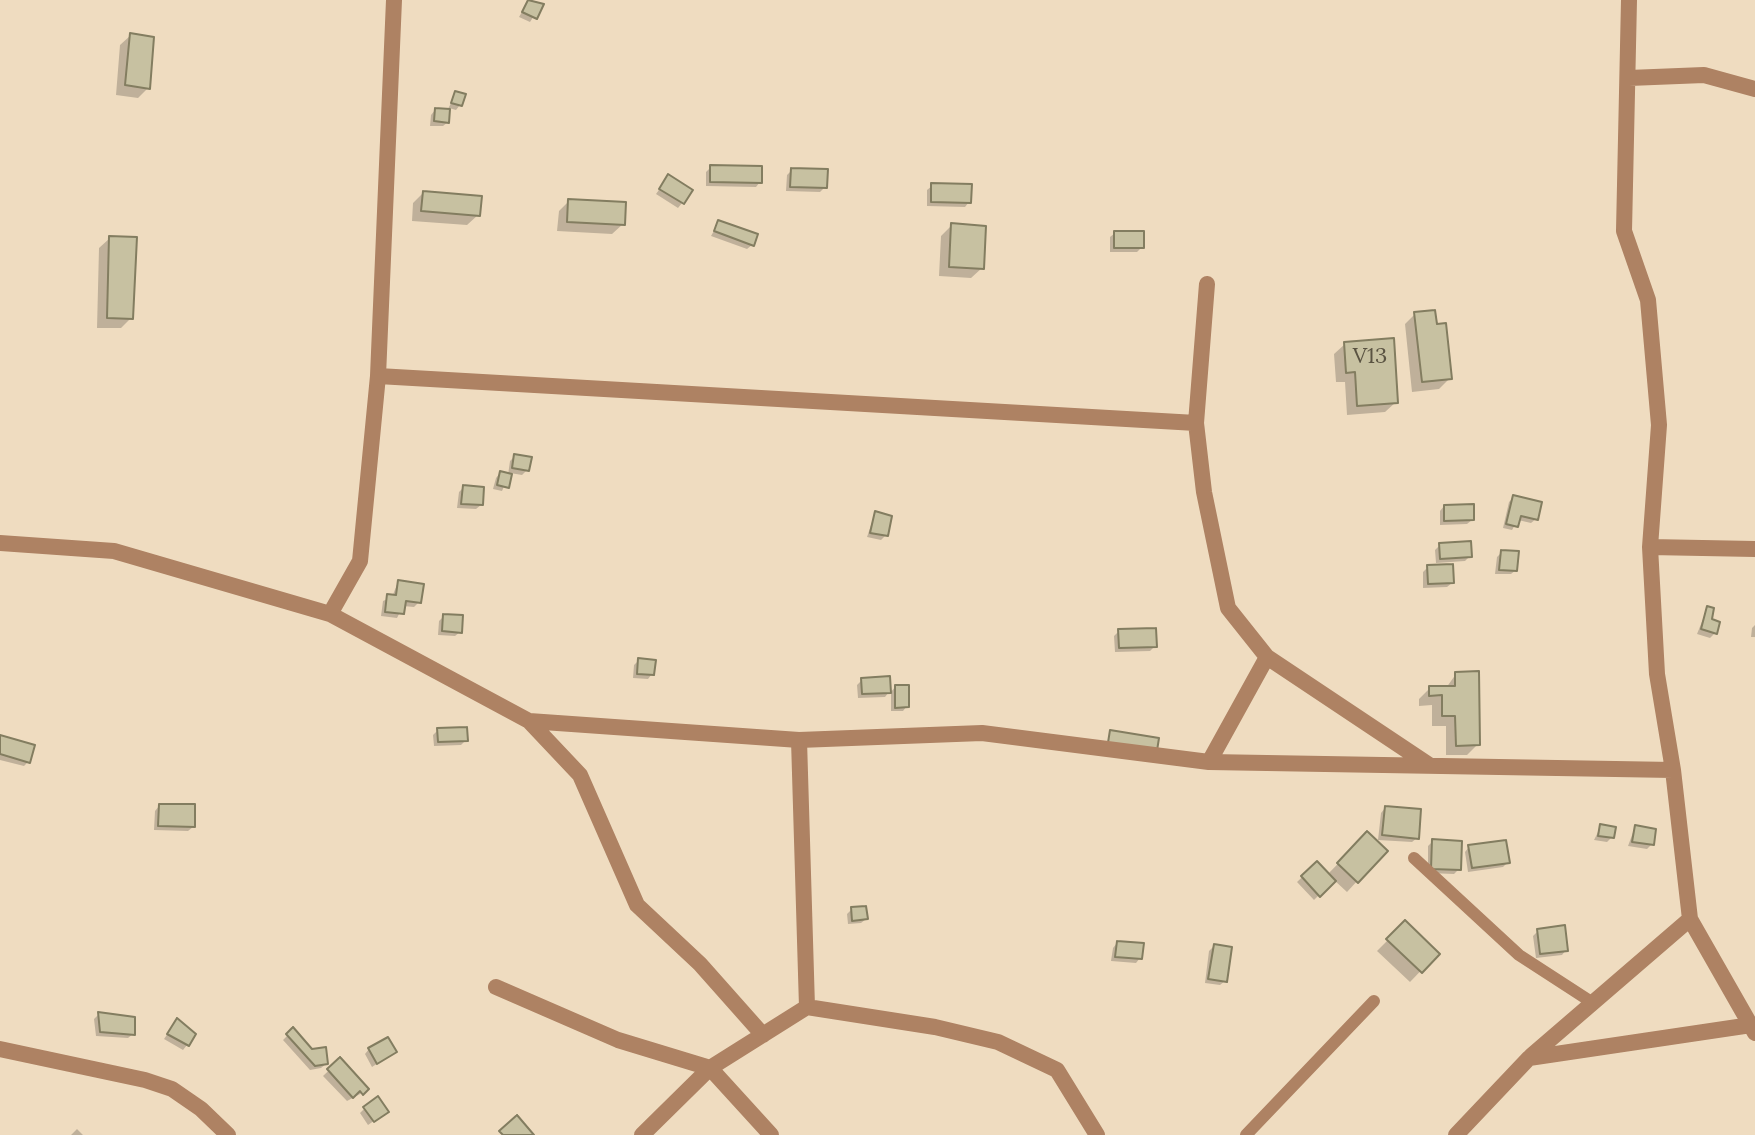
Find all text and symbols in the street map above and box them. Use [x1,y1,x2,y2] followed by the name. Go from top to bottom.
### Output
[1353,344,1387,370] house number: V13

